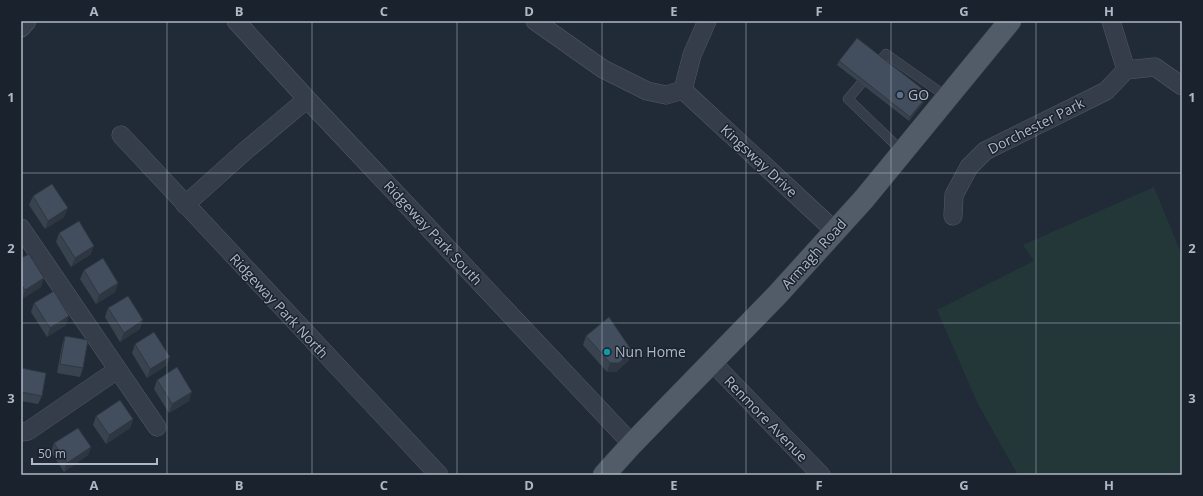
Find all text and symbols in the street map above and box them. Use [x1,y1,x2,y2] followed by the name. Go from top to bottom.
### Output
[90,2,99,20] text: A
[235,2,244,20] text: B
[380,2,388,20] text: C
[524,2,534,20] text: D
[670,2,678,20] text: E
[815,2,823,20] text: F
[959,2,969,20] text: G
[1104,2,1114,20] text: H
[908,85,929,104] place label: GO
[7,88,15,106] text: 1
[1188,88,1196,106] text: 1
[895,90,905,100] marker: GO
[984,93,1088,158] street label: Dorchester Park
[717,120,802,201] street label: Kingsway Drive
[380,176,487,289] street label: Ridgeway Park South
[777,214,850,293] street label: Armagh Road
[7,239,15,257] text: 2
[1188,239,1196,257] text: 2
[226,249,333,362] street label: Ridgeway Park North
[615,342,686,361] place label: Nun Home
[602,347,612,357] marker: Nun Home
[720,372,812,466] street label: Renmore Avenue
[7,389,15,407] text: 3
[1188,389,1196,407] text: 3
[32,440,157,466] scale bar
[38,445,66,462] text: 50 m
[90,476,99,494] text: A
[235,476,244,494] text: B
[380,476,388,494] text: C
[524,476,534,494] text: D
[670,476,678,494] text: E
[815,476,823,494] text: F
[959,476,969,494] text: G
[1104,476,1114,494] text: H

